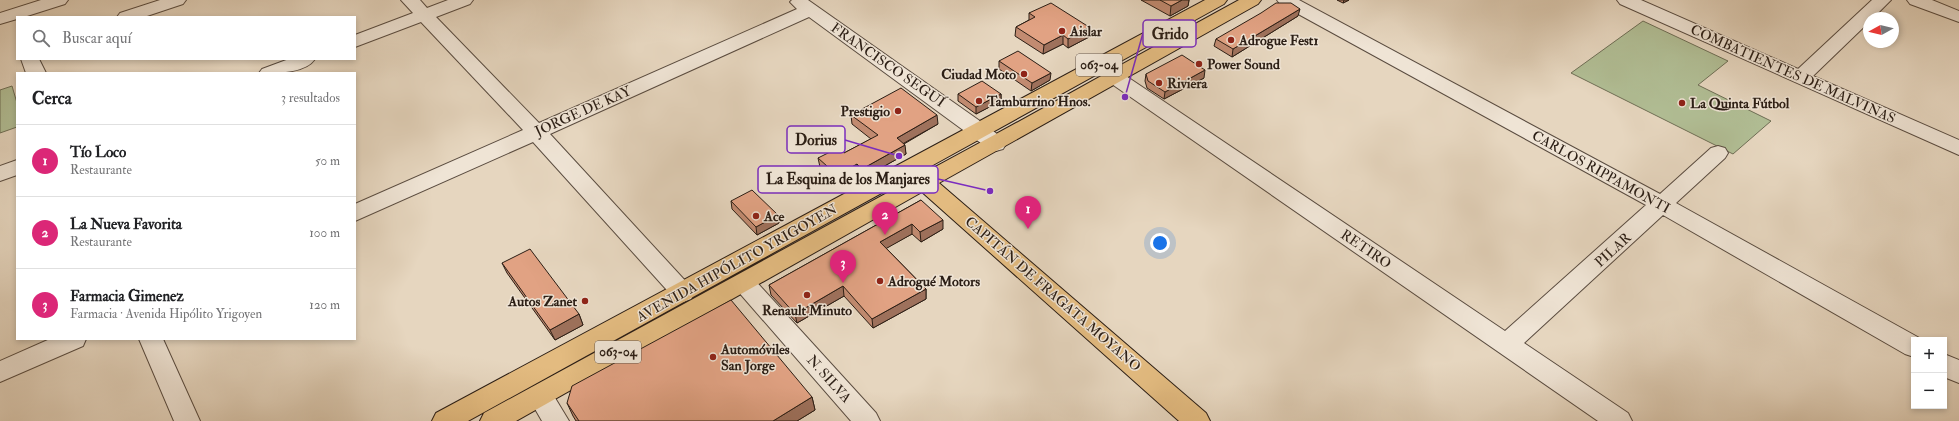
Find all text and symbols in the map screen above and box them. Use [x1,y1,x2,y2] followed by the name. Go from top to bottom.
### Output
[1863,12,1899,48] north arrow
[16,16,356,60] search box
[828,19,949,112] street label: FRANCISCO SEGUÍ
[1143,20,1196,47] callout: Grido
[1688,21,1898,127] street label: COMBATIENTES DE MALVINAS
[1069,23,1103,40] place label: Aislar
[1152,25,1189,44] text: Grido
[1057,26,1067,36] marker: Aislar
[30,27,52,49] icon: search
[62,29,131,48] text: Buscar aquí
[1238,32,1318,50] place label: Adrogue Fest1
[1226,35,1236,45] marker: Adrogue Fest1
[1076,54,1122,76] road number: 063-04
[1207,56,1280,73] place label: Power Sound
[1194,59,1204,69] marker: Power Sound
[941,66,1016,83] place label: Ciudad Moto
[1019,69,1029,79] marker: Ciudad Moto
[1167,75,1208,92] place label: Riviera
[1154,78,1164,88] marker: Riviera
[531,82,634,140] street label: JORGE DE KAY
[32,88,72,109] text: Cerca
[281,90,340,106] text: 3 resultados
[986,93,1091,110] place label: Tamburrino Hnos.
[1690,95,1790,112] place label: La Quinta Fútbol
[974,96,984,106] marker: Tamburrino Hnos.
[1677,98,1687,108] marker: La Quinta Fútbol
[841,103,890,121] place label: Prestigio
[893,106,903,116] marker: Prestigio
[787,126,845,153] callout: Dorius
[1529,127,1673,217] street label: CARLOS RIPPAMONTI
[795,131,837,150] text: Dorius
[70,143,126,162] text: Tío Loco
[43,153,47,169] text: 1
[315,153,340,169] text: 50 m
[70,162,132,178] text: Restaurante
[758,166,938,193] callout: La Esquina de los Manjares
[766,170,930,190] text: La Esquina de los Manjares
[1015,196,1041,229] pin: 1
[633,200,841,326] street label: AVENIDA HIPÓLITO YRIGOYEN
[872,202,898,235] pin: 2
[763,208,785,225] place label: Ace
[751,211,761,221] marker: Ace
[962,213,1144,375] street label: CAPITÁN DE FRAGATA MOYANO
[70,215,182,234] text: La Nueva Favorita
[42,225,48,241] text: 2
[309,225,340,241] text: 100 m
[1337,226,1395,272] street label: RETIRO
[1591,229,1635,271] street label: PILAR
[1150,233,1170,253] your location
[70,234,132,250] text: Restaurante
[830,250,856,283] pin: 3
[887,273,980,291] place label: Adrogué Motors
[875,276,885,286] marker: Adrogué Motors
[70,287,184,306] text: Farmacia Gimenez
[802,290,812,300] marker: Renault Minuto
[507,293,577,310] place label: Autos Zanet
[580,296,590,306] marker: Autos Zanet
[43,297,48,313] text: 3
[309,297,340,313] text: 120 m
[762,302,852,319] place label: Renault Minuto
[70,306,262,322] text: Farmacia · Avenida Hipólito Yrigoyen
[1911,337,1947,409] map controls
[1911,337,1947,373] button: +
[595,341,641,363] road number: 063-04
[720,341,790,375] place label: Automóviles San Jorge
[708,352,718,362] marker: Automóviles San Jorge
[803,352,855,406] street label: N. SILVA
[1911,373,1947,409] button: −

